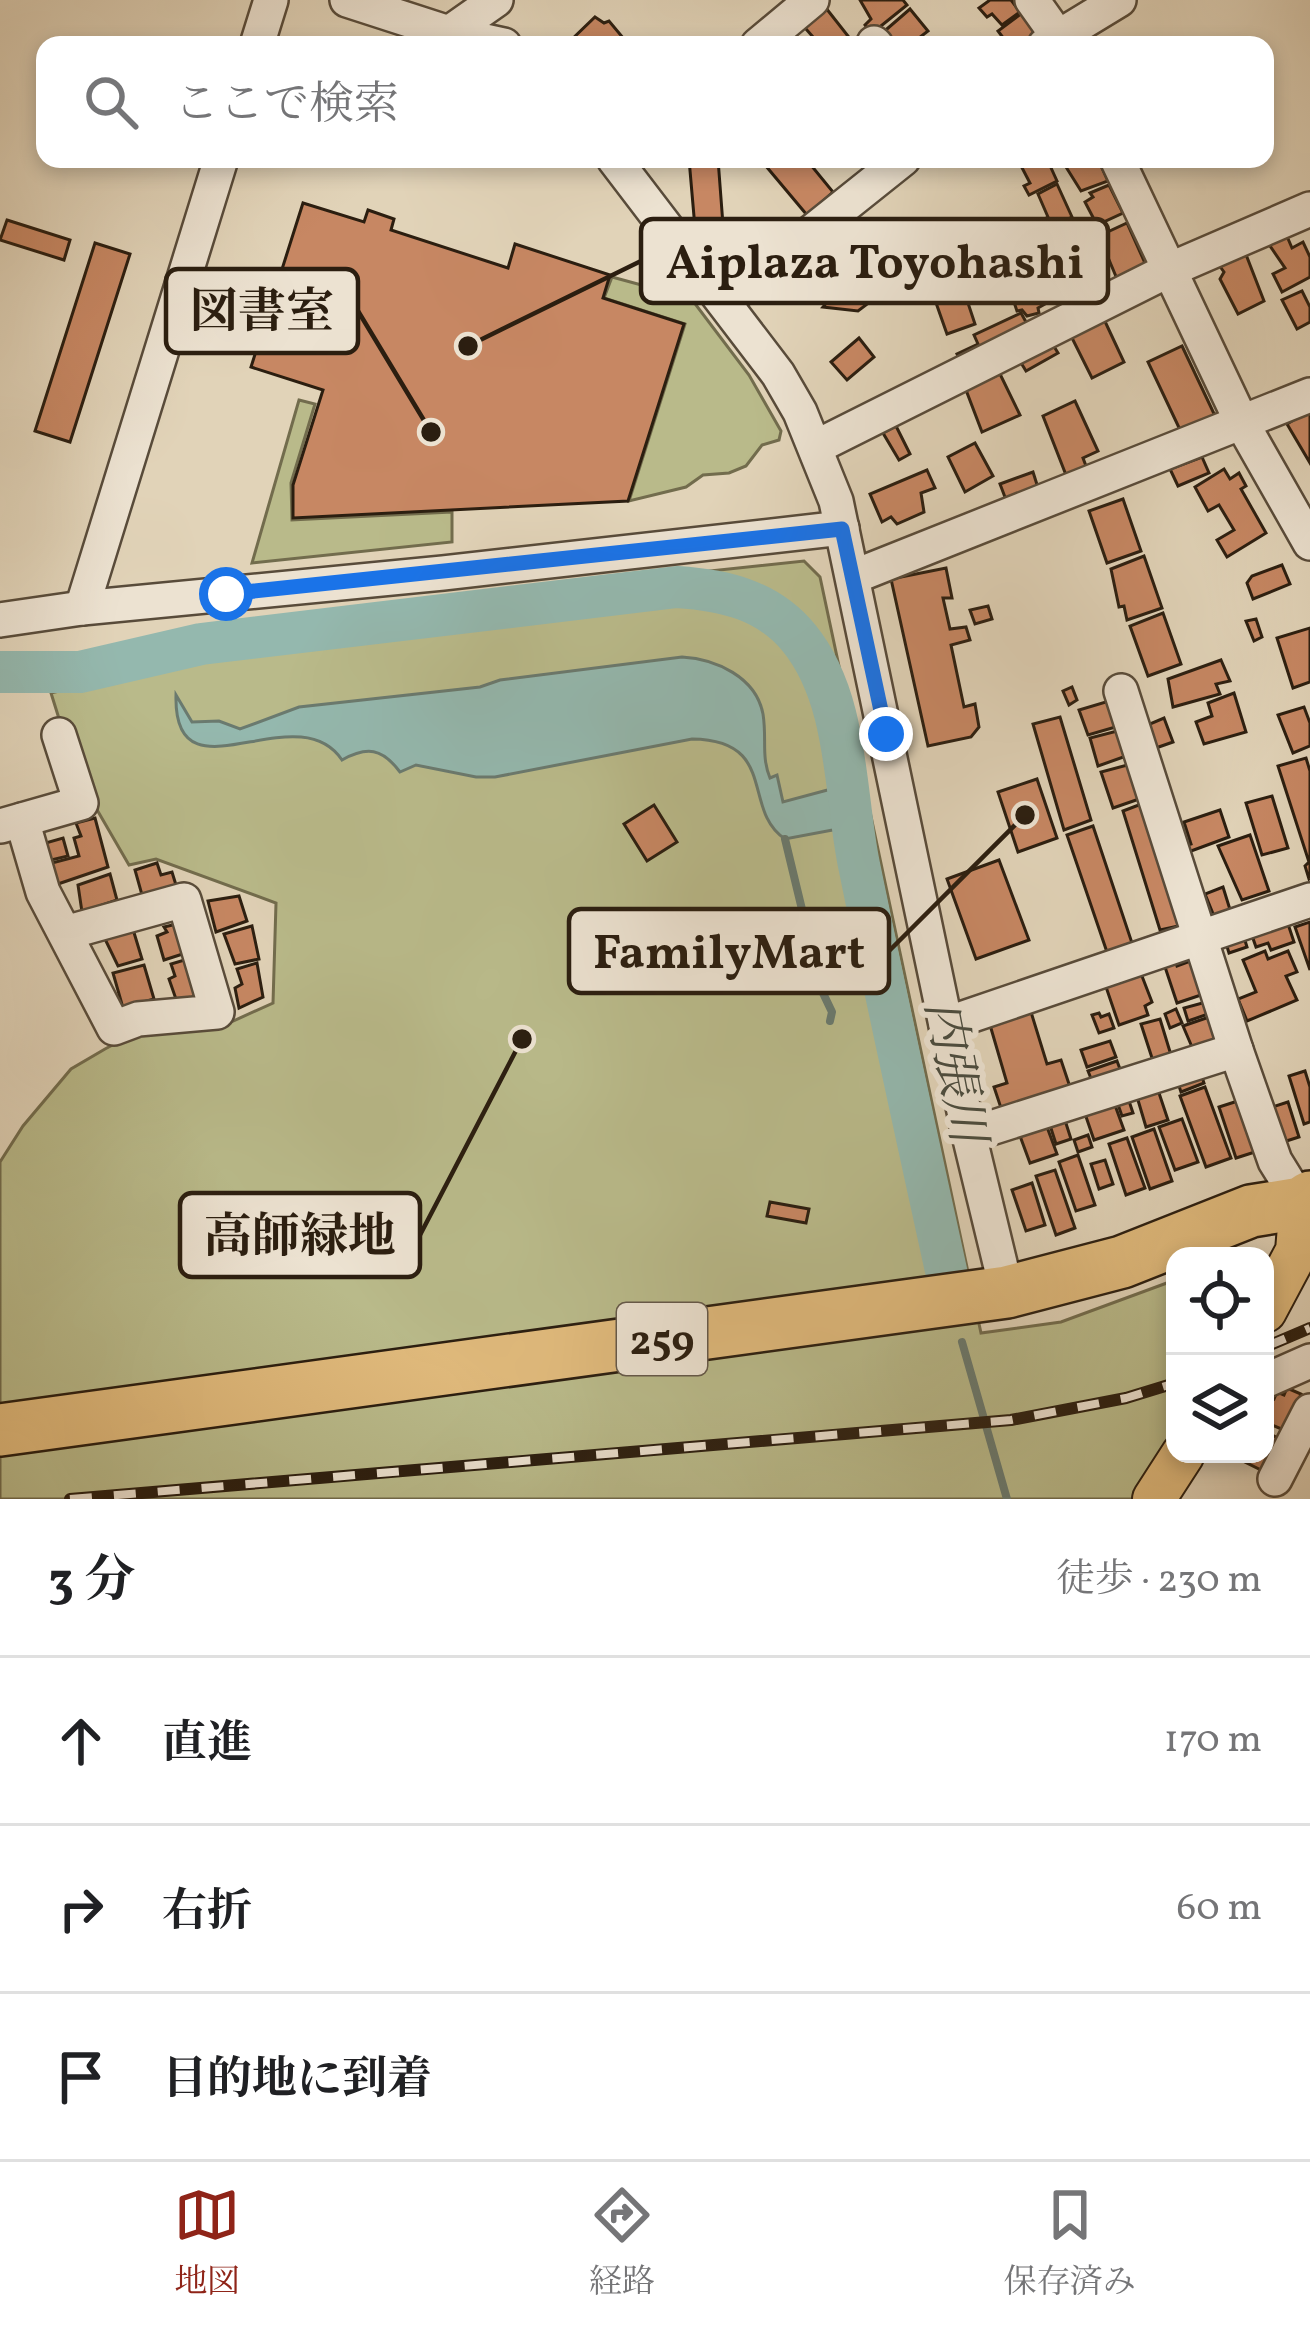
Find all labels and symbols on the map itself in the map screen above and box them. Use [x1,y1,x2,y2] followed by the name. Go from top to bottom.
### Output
[641,219,1108,303] callout: Aiplaza Toyohashi
[666,232,1084,299] text: Aiplaza Toyohashi
[166,269,358,353] callout: 図書室
[190,281,334,348] text: 図書室
[199,567,253,621] route start
[859,707,913,761] route end
[569,909,889,993] callout: FamilyMart
[593,922,865,989] text: FamilyMart
[906,995,1000,1154] water label: 内張川
[180,1193,420,1277] callout: 高師緑地
[204,1206,396,1273] text: 高師緑地
[617,1303,707,1375] road number: 259

